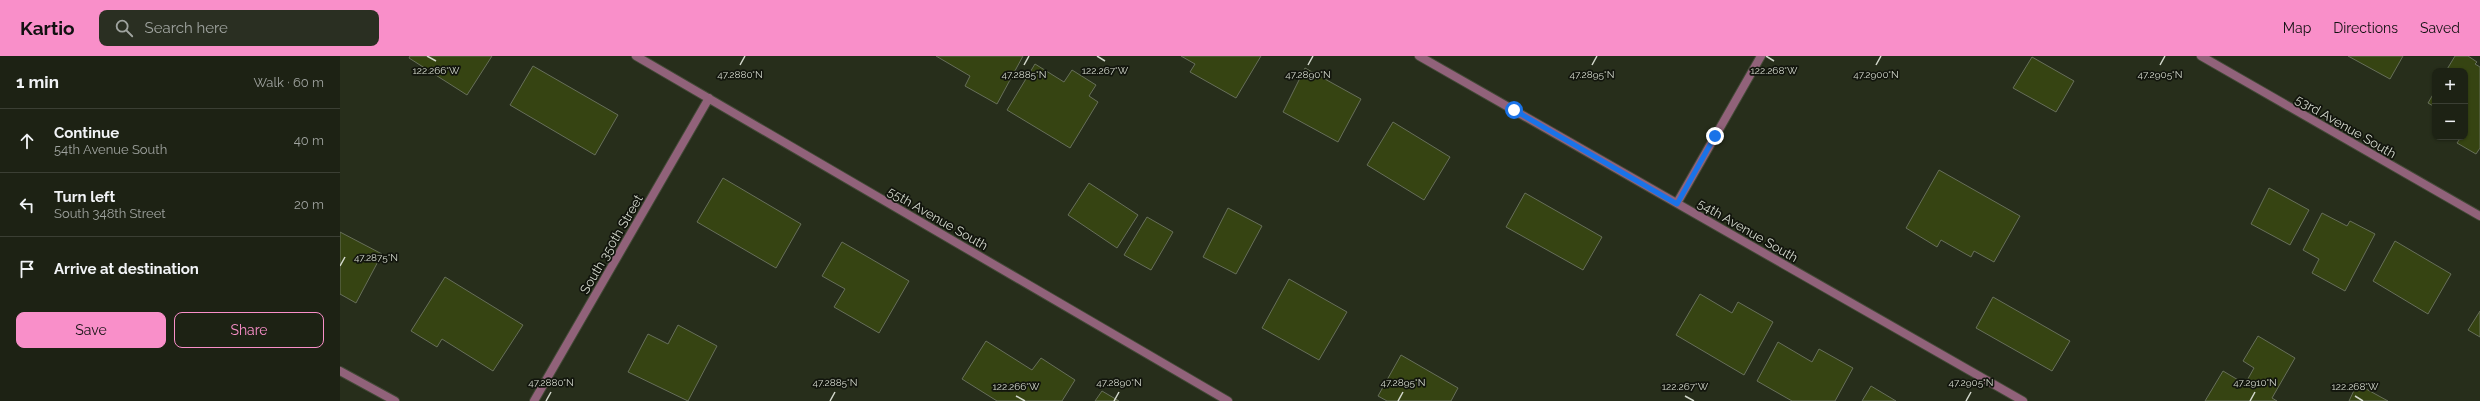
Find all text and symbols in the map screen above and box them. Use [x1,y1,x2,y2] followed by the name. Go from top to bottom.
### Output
[99,10,379,46] search box
[20,17,75,39] text: Kartio
[113,17,135,39] icon: search
[145,19,228,37] text: Search here
[2283,20,2311,36] text: Map
[2333,20,2398,36] text: Directions
[2420,20,2460,36] text: Saved
[413,65,460,76] text: 122.266°W
[1082,65,1129,76] text: 122.267°W
[1751,65,1798,76] text: 122.268°W
[2432,68,2468,140] map controls
[2432,68,2468,104] button: +
[717,69,763,80] text: 47.2880°N
[1002,69,1046,80] text: 47.2885°N
[1285,69,1331,80] text: 47.2890°N
[1570,69,1614,80] text: 47.2895°N
[1853,69,1899,80] text: 47.2900°N
[2137,69,2183,80] text: 47.2905°N
[16,72,59,92] text: 1 min
[253,75,324,90] text: Walk · 60 m
[2293,92,2399,161] street label: 53rd Avenue South
[1505,101,1523,119] route start
[2432,104,2468,140] button: −
[54,124,119,142] text: Continue
[1706,127,1724,145] route end
[16,130,38,152] icon: ahead
[294,133,324,148] text: 40 m
[54,142,167,157] text: 54th Avenue South
[885,184,991,253] street label: 55th Avenue South
[54,188,115,206] text: Turn left
[577,192,646,296] street label: South 350th Street
[16,194,38,216] icon: left
[1695,196,1801,265] street label: 54th Avenue South
[294,197,324,212] text: 20 m
[54,206,166,221] text: South 348th Street
[354,252,398,263] text: 47.2875°N
[16,258,38,280] icon: arrive
[54,260,199,278] text: Arrive at destination
[16,312,166,348] button: Save
[174,312,324,348] button: Share
[528,377,574,388] text: 47.2880°N
[813,377,857,388] text: 47.2885°N
[1096,377,1142,388] text: 47.2890°N
[1381,377,1425,388] text: 47.2895°N
[1948,377,1994,388] text: 47.2905°N
[2233,377,2277,388] text: 47.2910°N
[993,381,1040,392] text: 122.266°W
[1662,381,1709,392] text: 122.267°W
[2332,381,2379,392] text: 122.268°W

